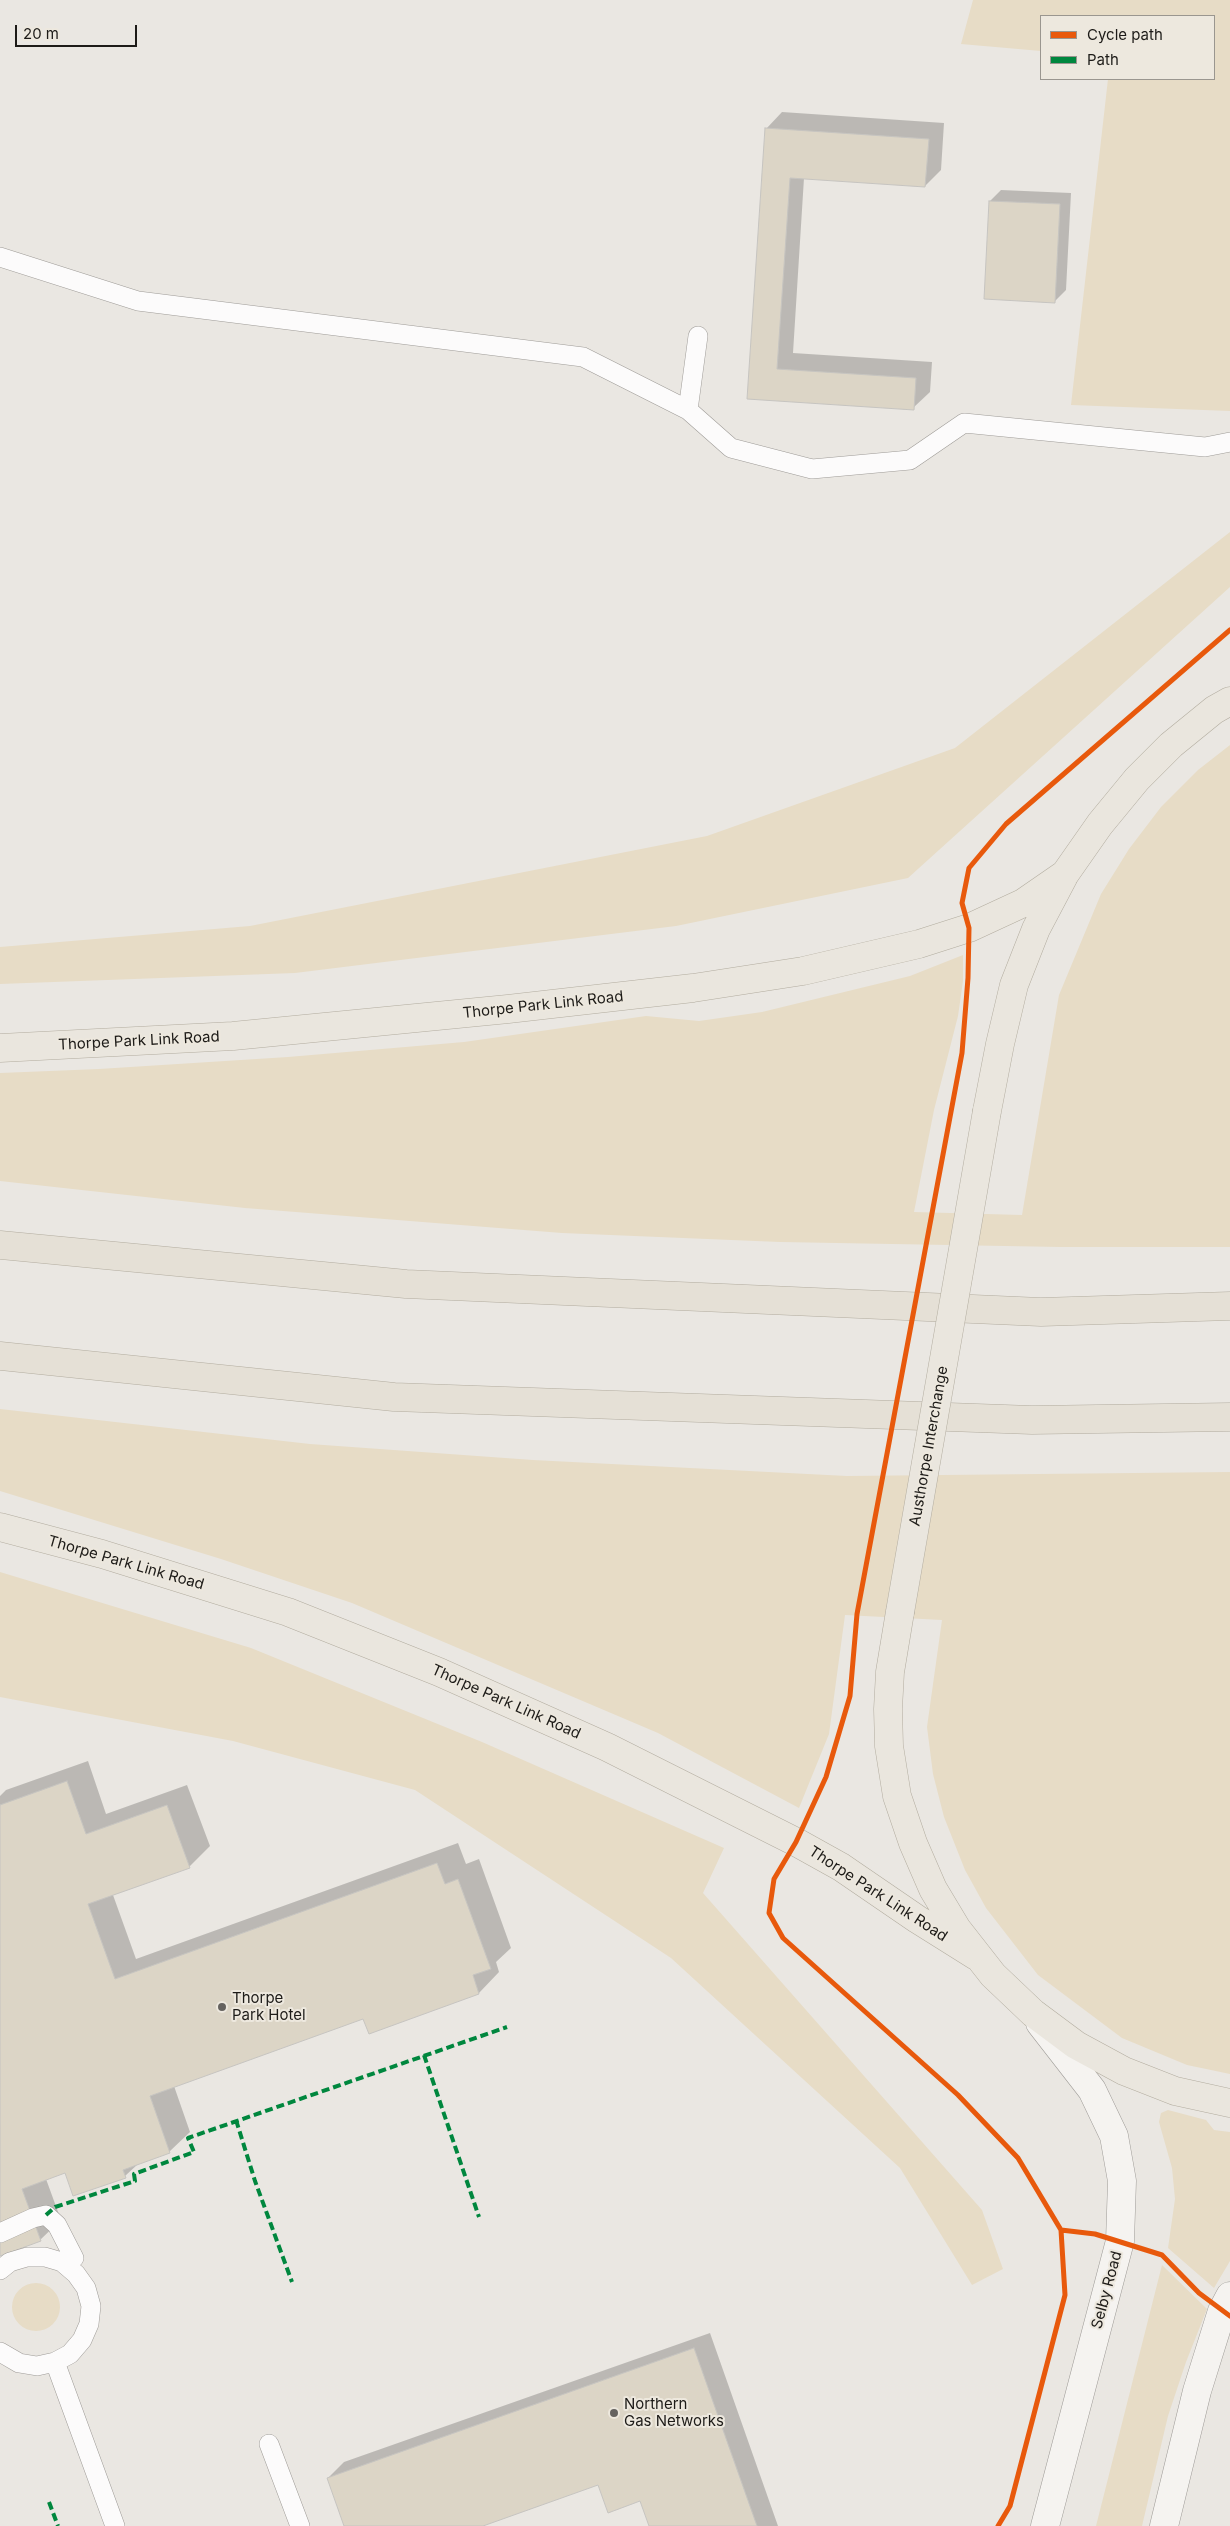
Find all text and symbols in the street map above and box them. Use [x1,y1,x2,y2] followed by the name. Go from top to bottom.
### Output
[18,15,140,47] scale bar
[1040,15,1215,80] legend
[23,24,59,43] text: 20 m
[1087,25,1163,44] text: Cycle path
[1087,50,1119,69] text: Path
[462,988,624,1022] street label: Thorpe Park Link Road
[58,1028,220,1054] street label: Thorpe Park Link Road
[906,1364,952,1528] street label: Austhorpe Interchange
[46,1532,206,1594] street label: Thorpe Park Link Road
[429,1661,583,1743] street label: Thorpe Park Link Road
[805,1842,951,1946] street label: Thorpe Park Link Road
[232,1989,306,2024] place label: Thorpe Park Hotel
[216,2001,228,2013] marker: Thorpe Park Hotel
[1088,2249,1126,2331] street label: Selby Road
[624,2395,724,2430] place label: Northern Gas Networks
[608,2407,620,2419] marker: Northern Gas Networks

